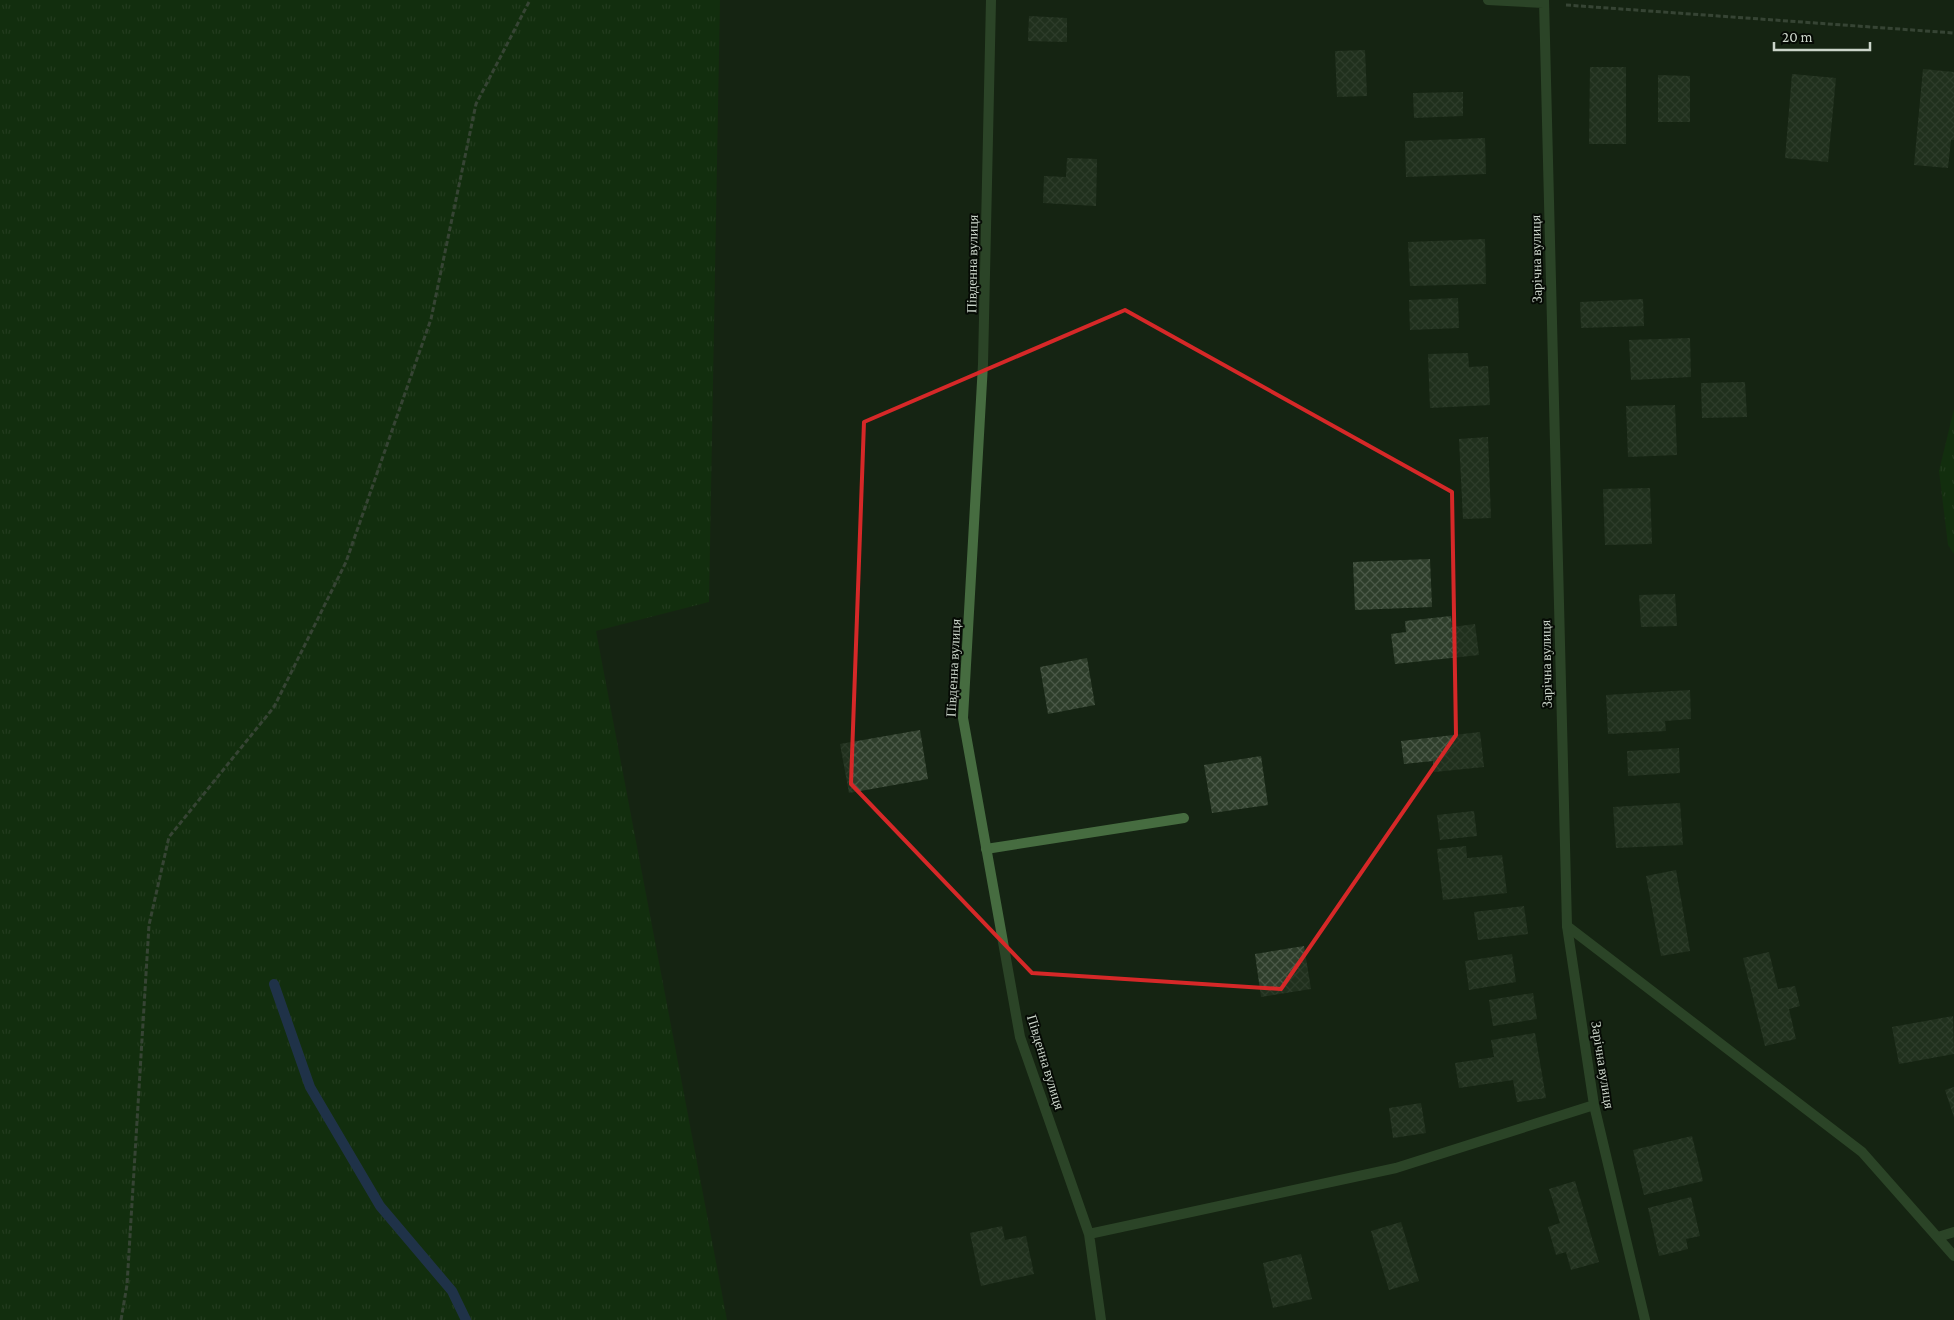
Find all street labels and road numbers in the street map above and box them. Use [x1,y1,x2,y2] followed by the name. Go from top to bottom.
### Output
[963,214,981,313] street label: Південна вулиця
[1527,214,1545,303] street label: Зарічна вулиця
[942,618,964,718] street label: Південна вулиця
[1537,619,1555,708] street label: Зарічна вулиця
[1024,1013,1068,1112] street label: Південна вулиця
[1588,1020,1618,1110] street label: Зарічна вулиця

